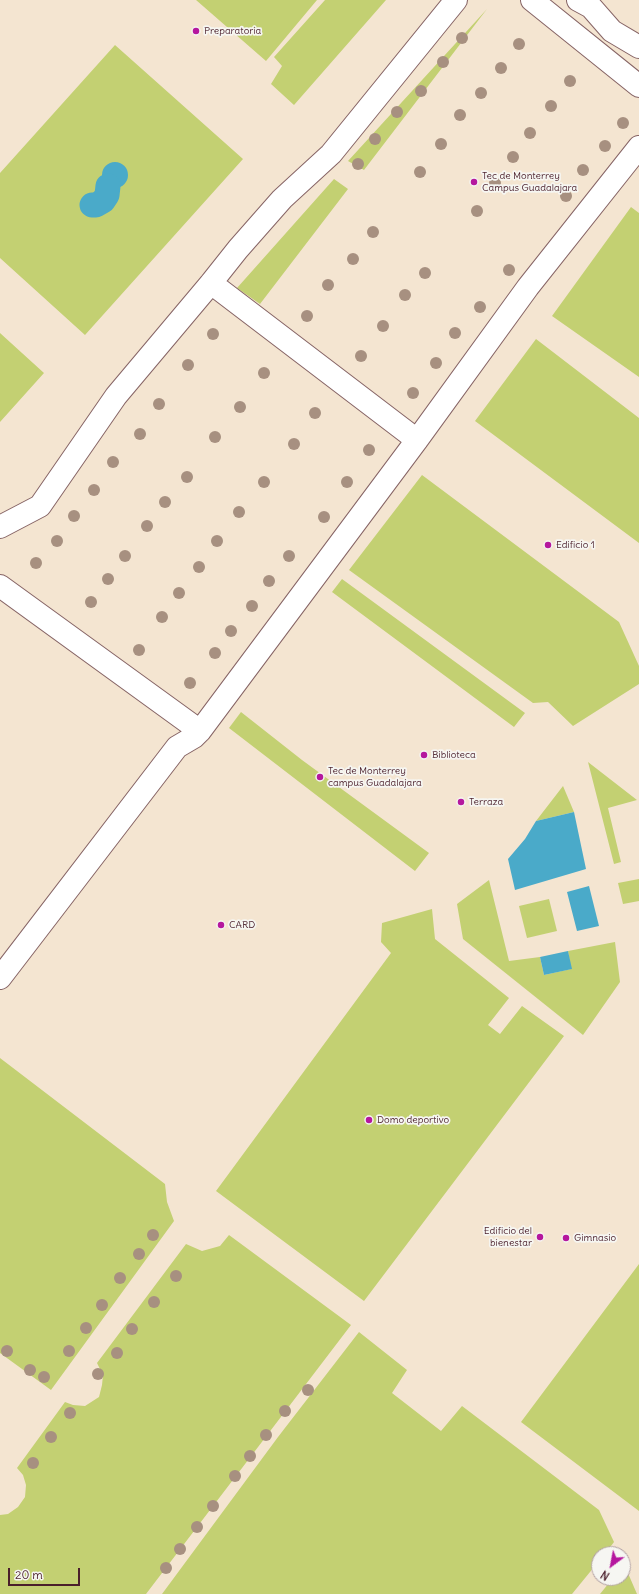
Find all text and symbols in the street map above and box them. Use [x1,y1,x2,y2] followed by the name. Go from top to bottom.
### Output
[204,25,261,37] place label: Preparatoria
[191,26,201,36] marker: Preparatoria
[482,170,577,194] place label: Tec de Monterrey Campus Guadalajara
[469,177,479,187] marker: Tec de Monterrey Campus Guadalajara
[556,539,595,551] place label: Edificio 1
[543,540,553,550] marker: Edificio 1
[432,749,476,761] place label: Biblioteca
[419,750,429,760] marker: Biblioteca
[328,765,422,788] place label: Tec de Monterrey campus Guadalajara
[315,772,325,782] marker: Tec de Monterrey campus Guadalajara
[469,796,503,808] place label: Terraza
[456,797,466,807] marker: Terraza
[229,919,255,931] place label: CARD
[216,920,226,930] marker: CARD
[377,1114,449,1126] place label: Domo deportivo
[364,1115,374,1125] marker: Domo deportivo
[484,1225,532,1248] place label: Edificio del bienestar
[535,1232,545,1242] marker: Edificio del bienestar
[574,1232,616,1244] place label: Gimnasio
[561,1233,571,1243] marker: Gimnasio
[591,1546,631,1586] north arrow
[10,1560,82,1586] scale bar
[15,1567,43,1582] text: 20 m
[598,1567,612,1583] text: N

